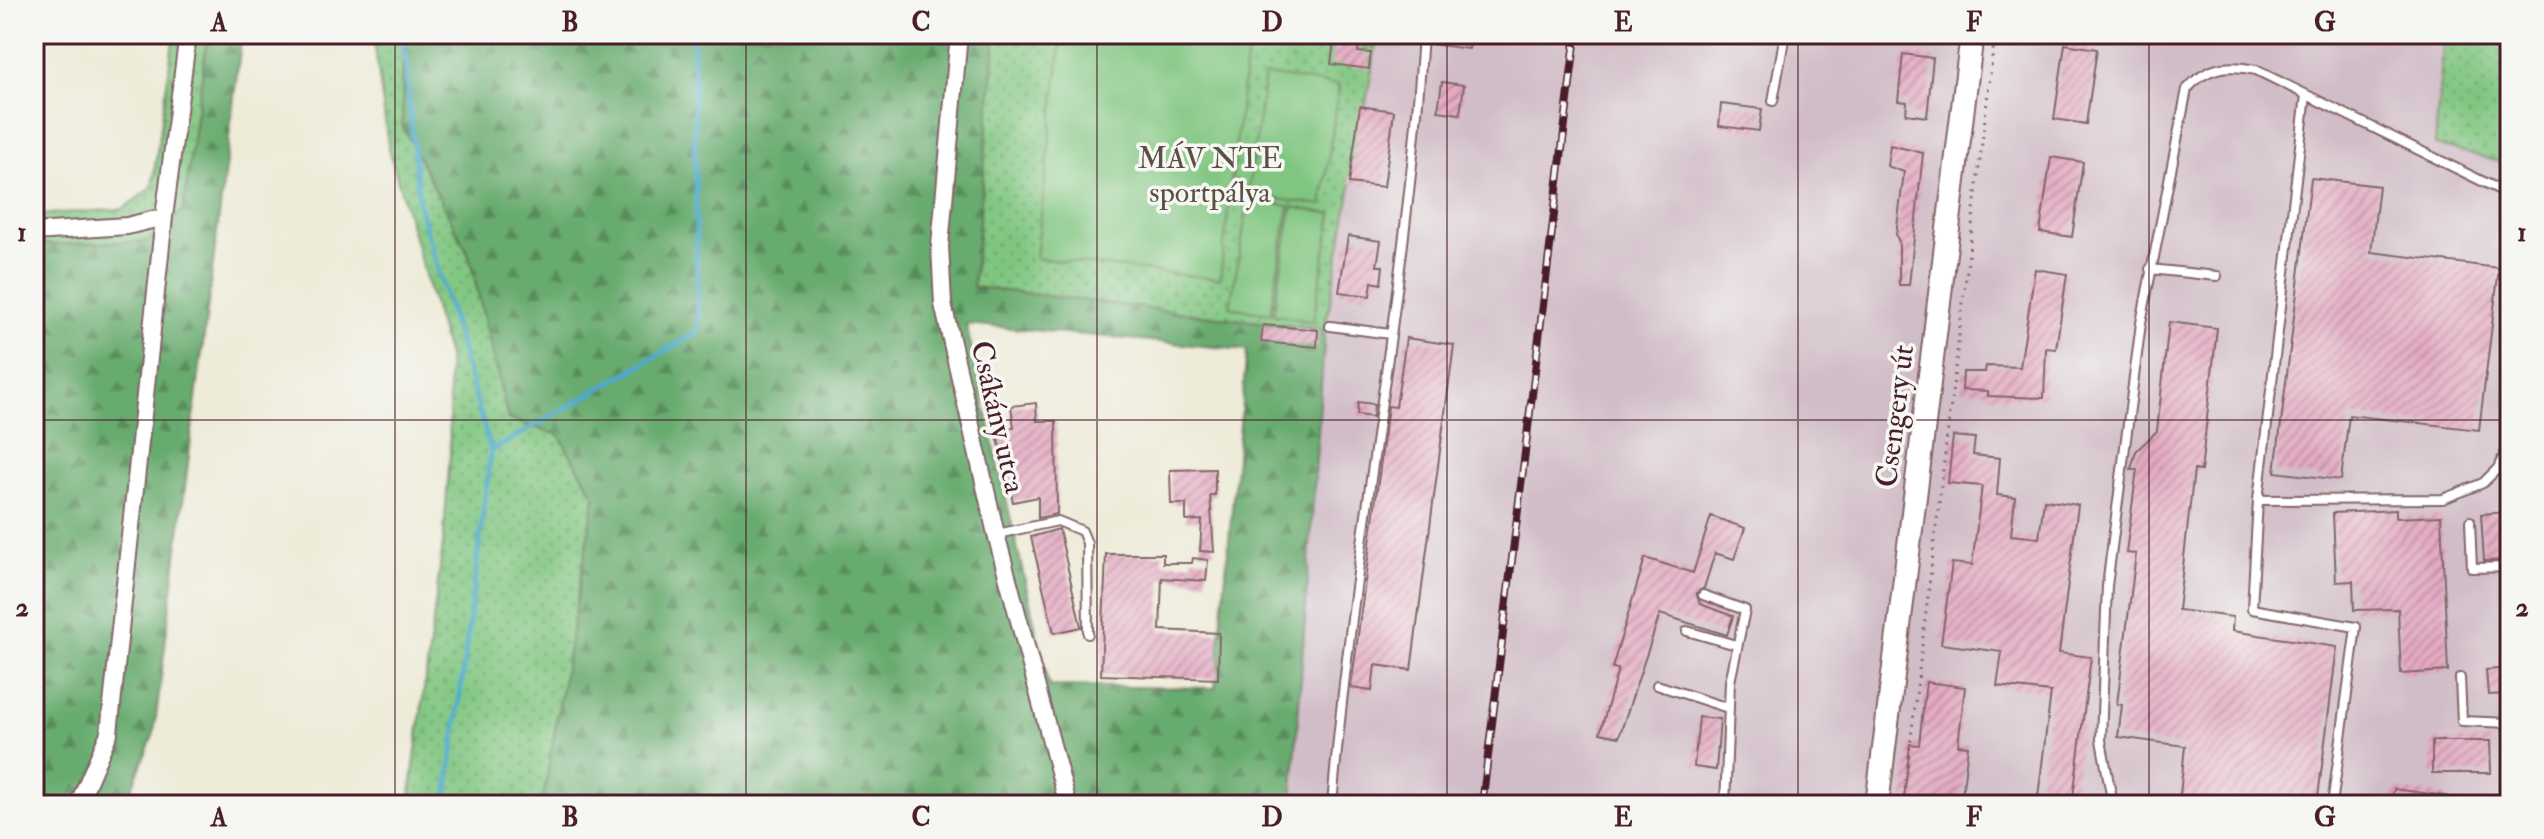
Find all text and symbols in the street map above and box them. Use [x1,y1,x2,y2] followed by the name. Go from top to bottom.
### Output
[210,7,228,39] text: A
[561,7,579,39] text: B
[911,7,931,39] text: C
[1261,7,1283,39] text: D
[1614,7,1633,39] text: E
[1966,7,1983,39] text: F
[2314,7,2336,39] text: G
[1138,140,1282,211] park label: MÁV NTE sportpálya
[17,217,27,249] text: 1
[2517,217,2527,249] text: 1
[963,337,1034,497] street label: Csákány utca
[1868,342,1922,489] street label: Csengery út
[15,592,29,624] text: 2
[2515,592,2529,624] text: 2
[210,802,228,834] text: A
[561,802,579,834] text: B
[911,802,931,834] text: C
[1261,802,1283,834] text: D
[1614,802,1633,834] text: E
[1966,802,1983,834] text: F
[2314,802,2336,834] text: G

